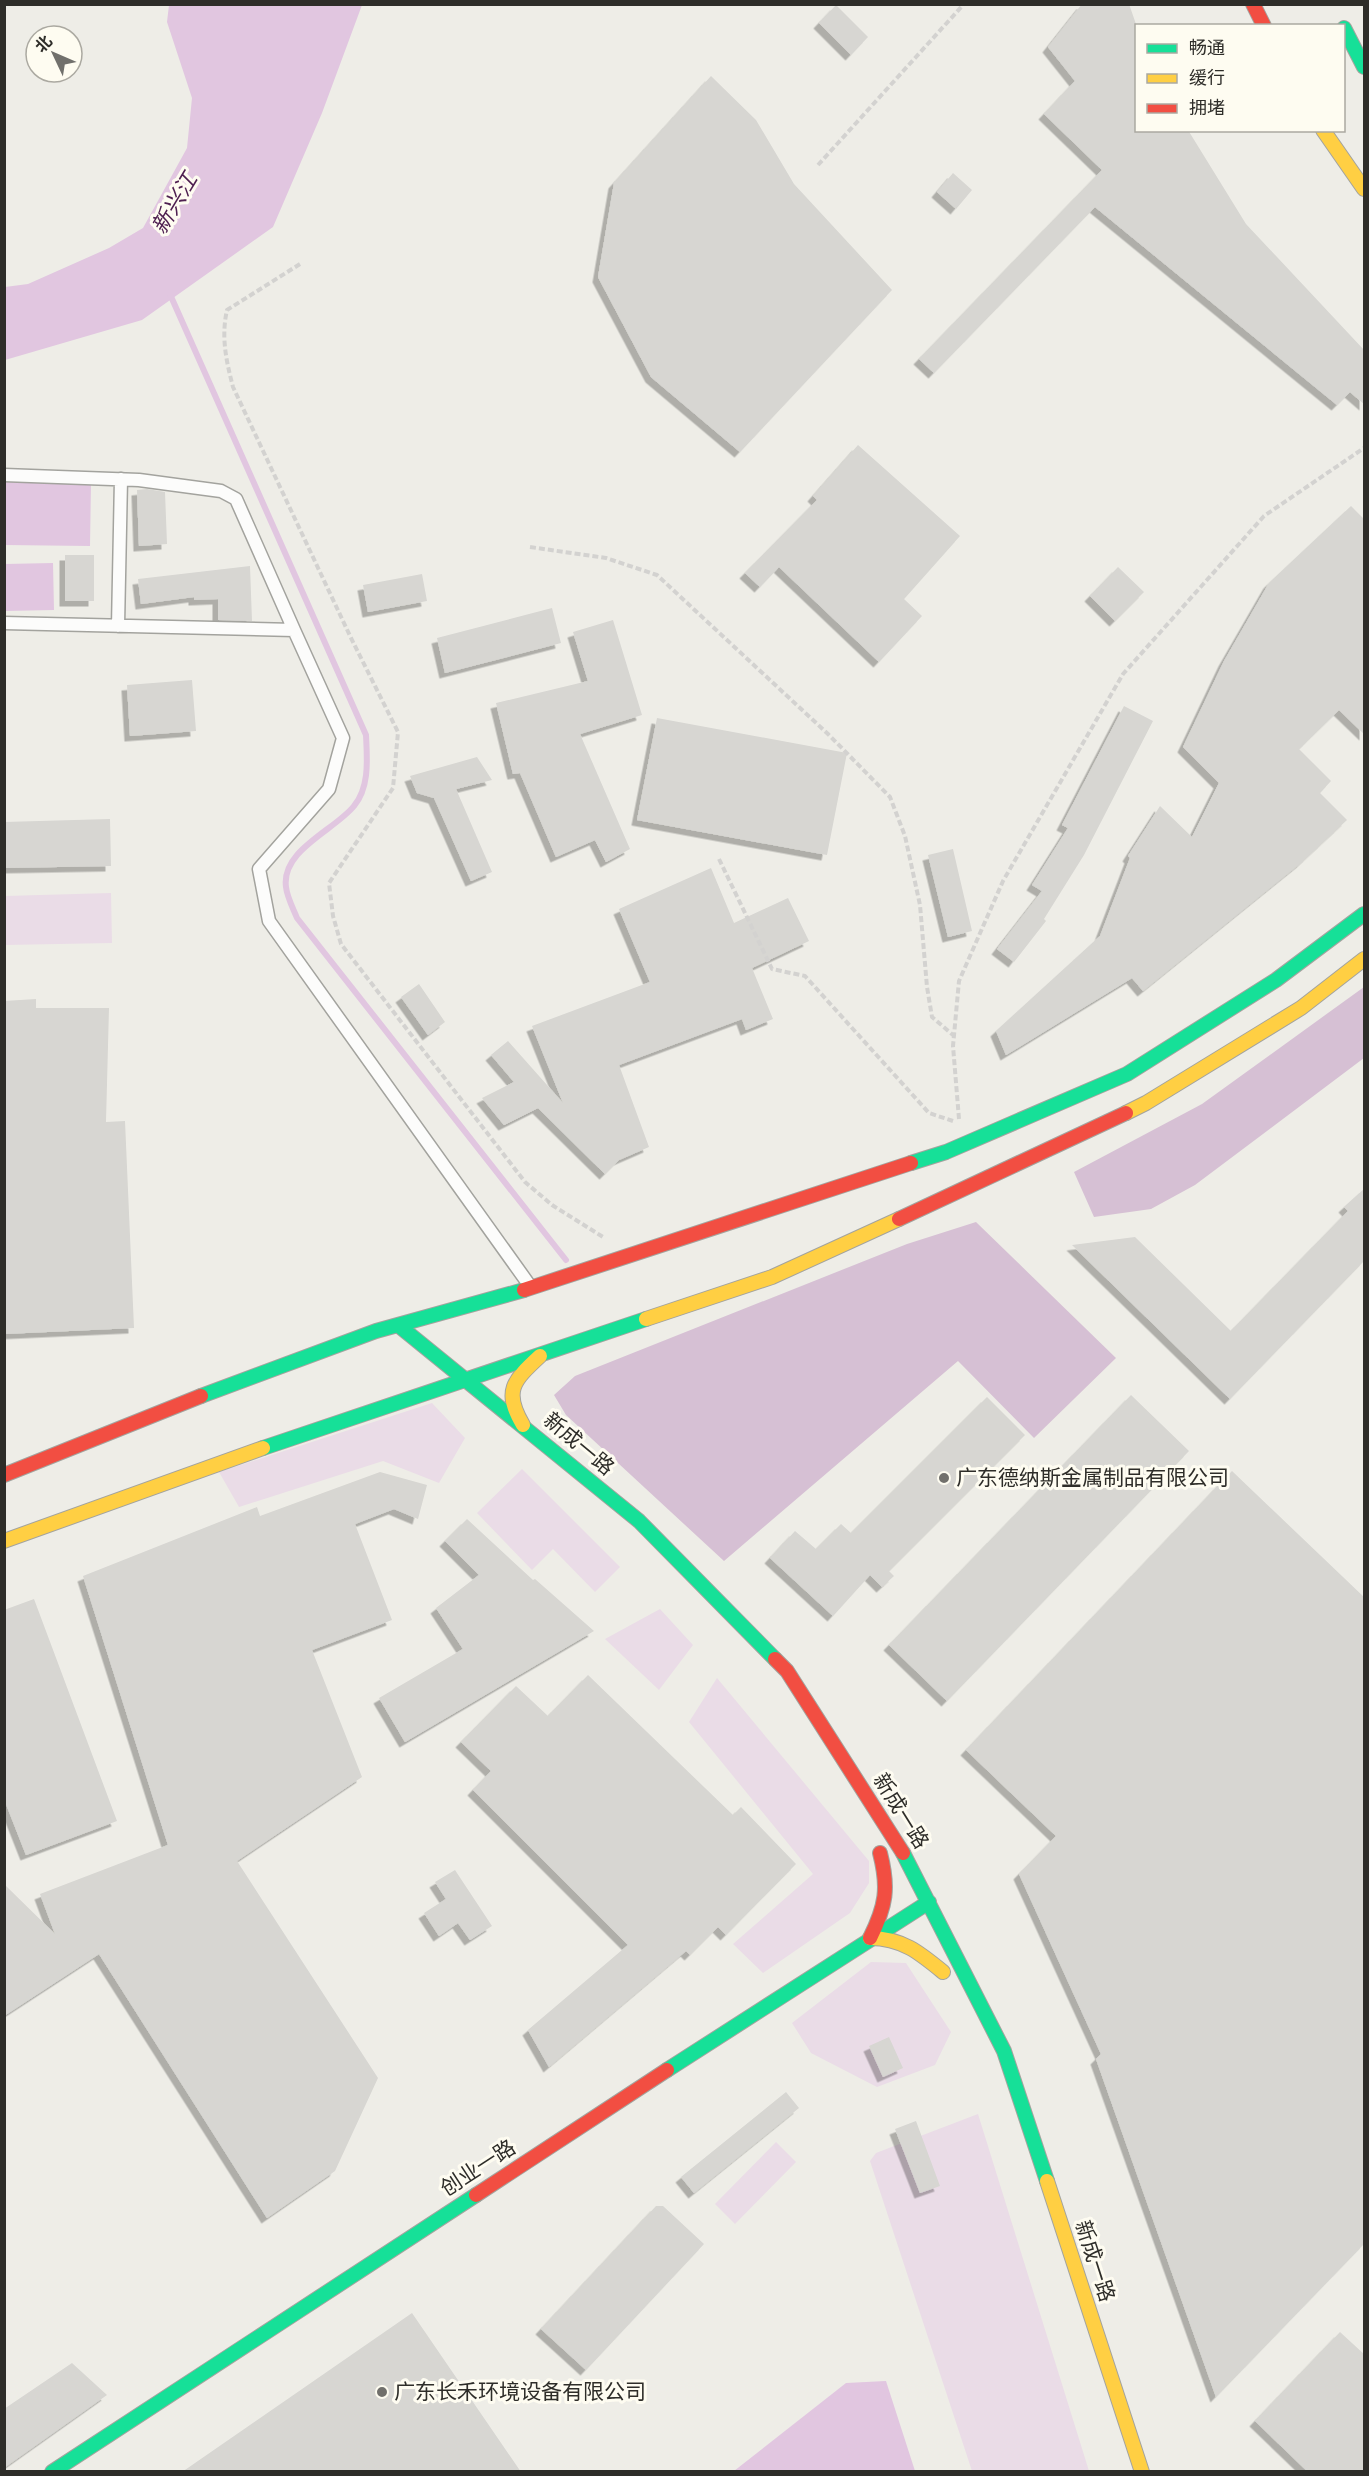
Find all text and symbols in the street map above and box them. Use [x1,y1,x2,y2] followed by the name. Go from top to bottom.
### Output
[24,24,84,84] north arrow
[1135,24,1345,132] legend
[31,32,56,56] text: 北
[1189,37,1225,58] text: 畅通
[1189,67,1225,88] text: 缓行
[1189,97,1225,118] text: 拥堵
[147,167,203,238] water label: 新兴江
[539,1408,619,1480] street label: 新成一路
[956,1466,1229,1490] place label: 广东德纳斯金属制品有限公司
[937,1471,951,1485] marker: 广东德纳斯金属制品有限公司
[869,1769,933,1853] street label: 新成一路
[436,2135,520,2201] street label: 创业一路
[1071,2217,1119,2305] street label: 新成一路
[394,2380,646,2404] place label: 广东长禾环境设备有限公司
[375,2385,389,2399] marker: 广东长禾环境设备有限公司

